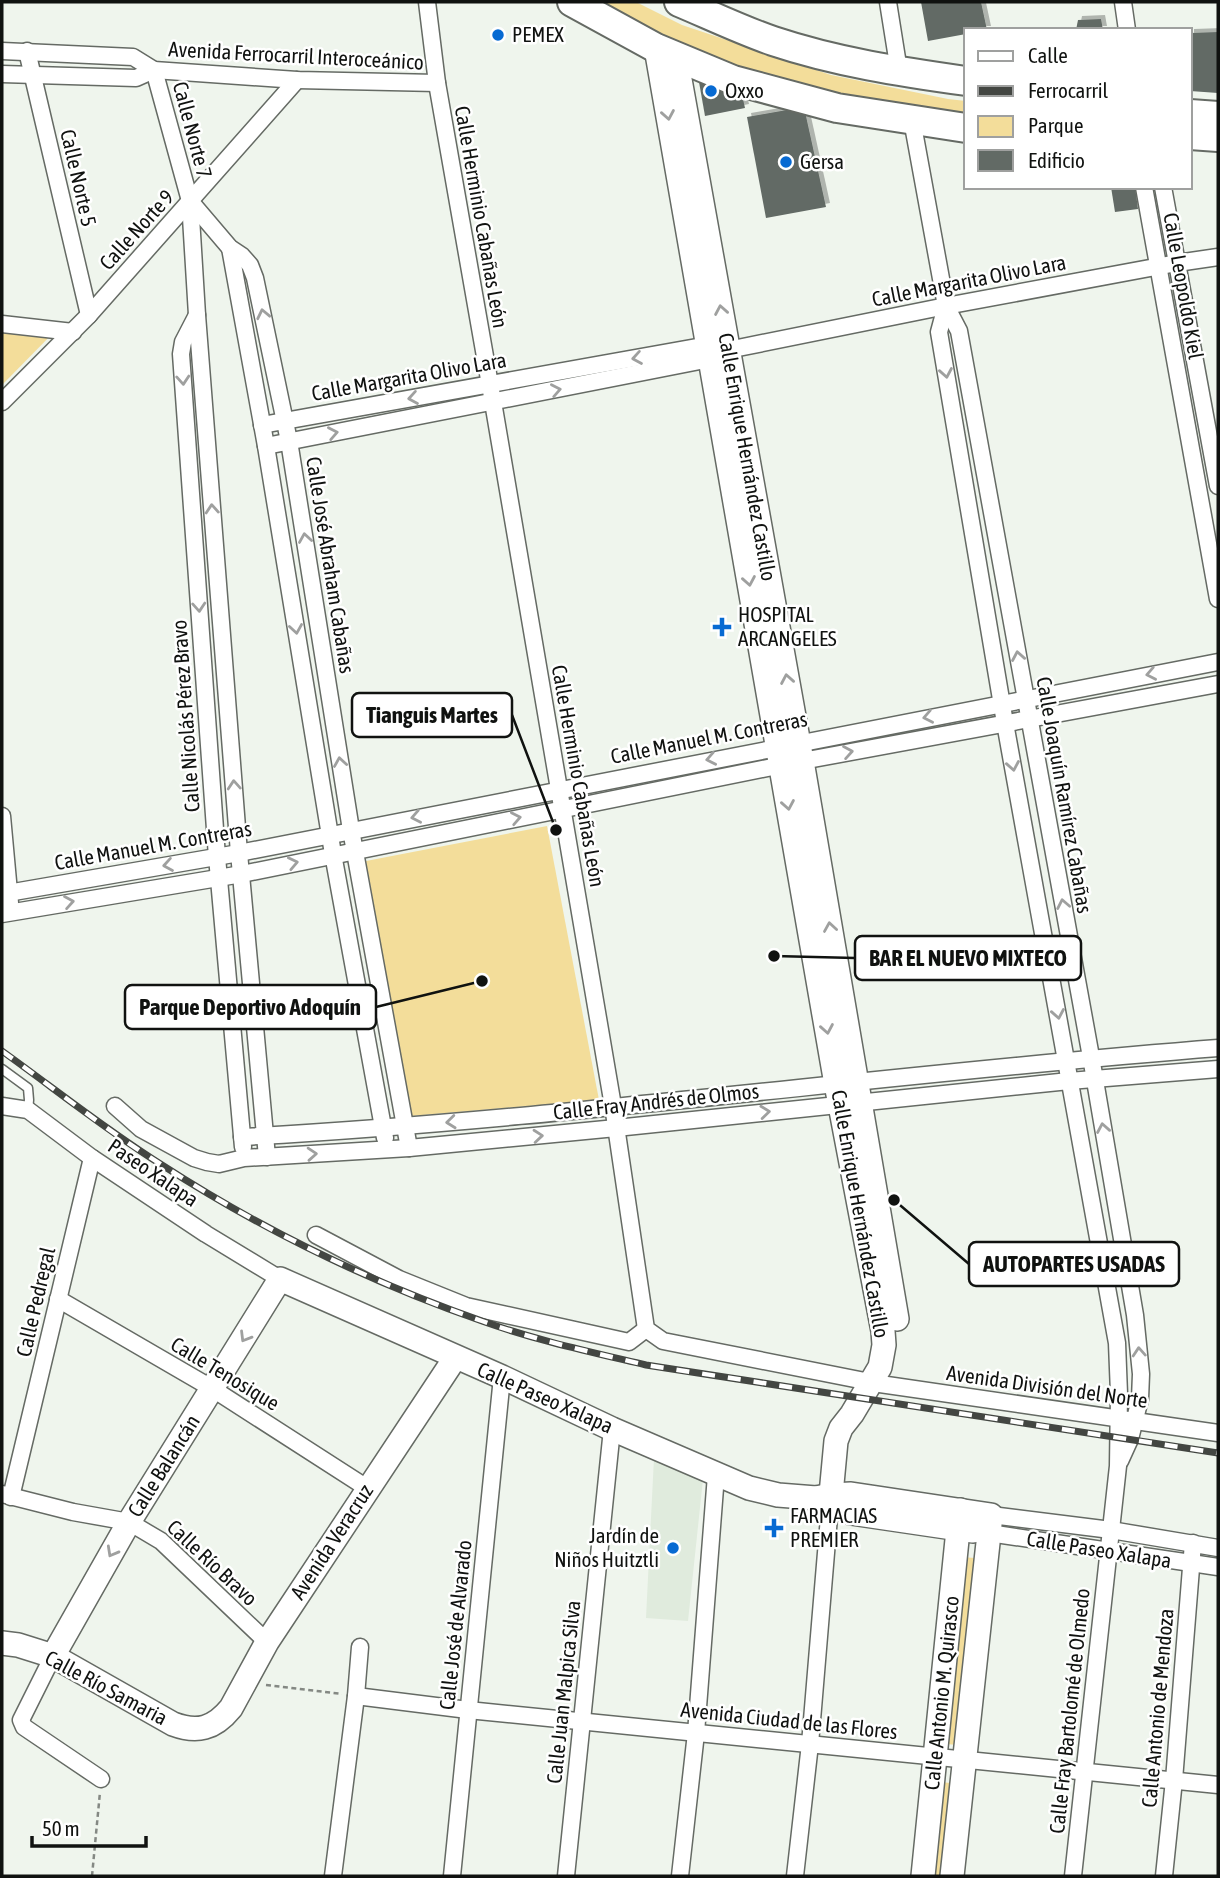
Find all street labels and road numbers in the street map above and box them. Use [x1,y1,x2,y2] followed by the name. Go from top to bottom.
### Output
[168,36,424,74] street label: Avenida Ferrocarril Interoceánico
[169,79,217,181] street label: Calle Norte 7
[451,104,513,330] street label: Calle Herminio Cabañas León
[56,127,102,229] street label: Calle Norte 5
[94,185,178,274] street label: Calle Norte 9
[1159,211,1209,361] street label: Calle Leopoldo Kiel
[870,249,1068,311] street label: Calle Margarita Olivo Lara
[714,331,782,583] street label: Calle Enrique Hernández Castillo
[310,347,508,405] street label: Calle Margarita Olivo Lara
[302,455,360,675] street label: Calle José Abraham Cabañas
[166,619,204,813] street label: Calle Nicolás Pérez Bravo
[548,663,610,889] street label: Calle Herminio Cabañas León
[1032,675,1098,915] street label: Calle Joaquín Ramírez Cabañas
[609,706,809,768] street label: Calle Manuel M. Contreras
[52,816,253,874] street label: Calle Manuel M. Contreras
[552,1078,760,1124] street label: Calle Fray Andrés de Olmos
[827,1088,895,1340] street label: Calle Enrique Hernández Castillo
[104,1133,203,1211] street label: Paseo Xalapa
[11,1244,59,1359] street label: Calle Pedregal
[167,1331,284,1415] street label: Calle Tenosique
[474,1356,617,1438] street label: Calle Paseo Xalapa
[945,1360,1149,1412] street label: Avenida División del Norte
[122,1410,204,1521] street label: Calle Balancán
[285,1479,377,1603] street label: Avenida Veracruz
[163,1514,263,1610] street label: Calle Río Bravo
[1025,1526,1173,1572] street label: Calle Paseo Xalapa
[434,1539,476,1711] street label: Calle José de Alvarado
[1044,1587,1094,1835] street label: Calle Fray Bartolomé de Olmedo
[919,1595,963,1791] street label: Calle Antonio M. Quirasco
[541,1599,585,1785] street label: Calle Juan Malpica Silva
[1136,1607,1178,1808] street label: Calle Antonio de Mendoza
[41,1645,172,1729] street label: Calle Río Samaria
[680,1697,899,1743] street label: Avenida Ciudad de las Flores

